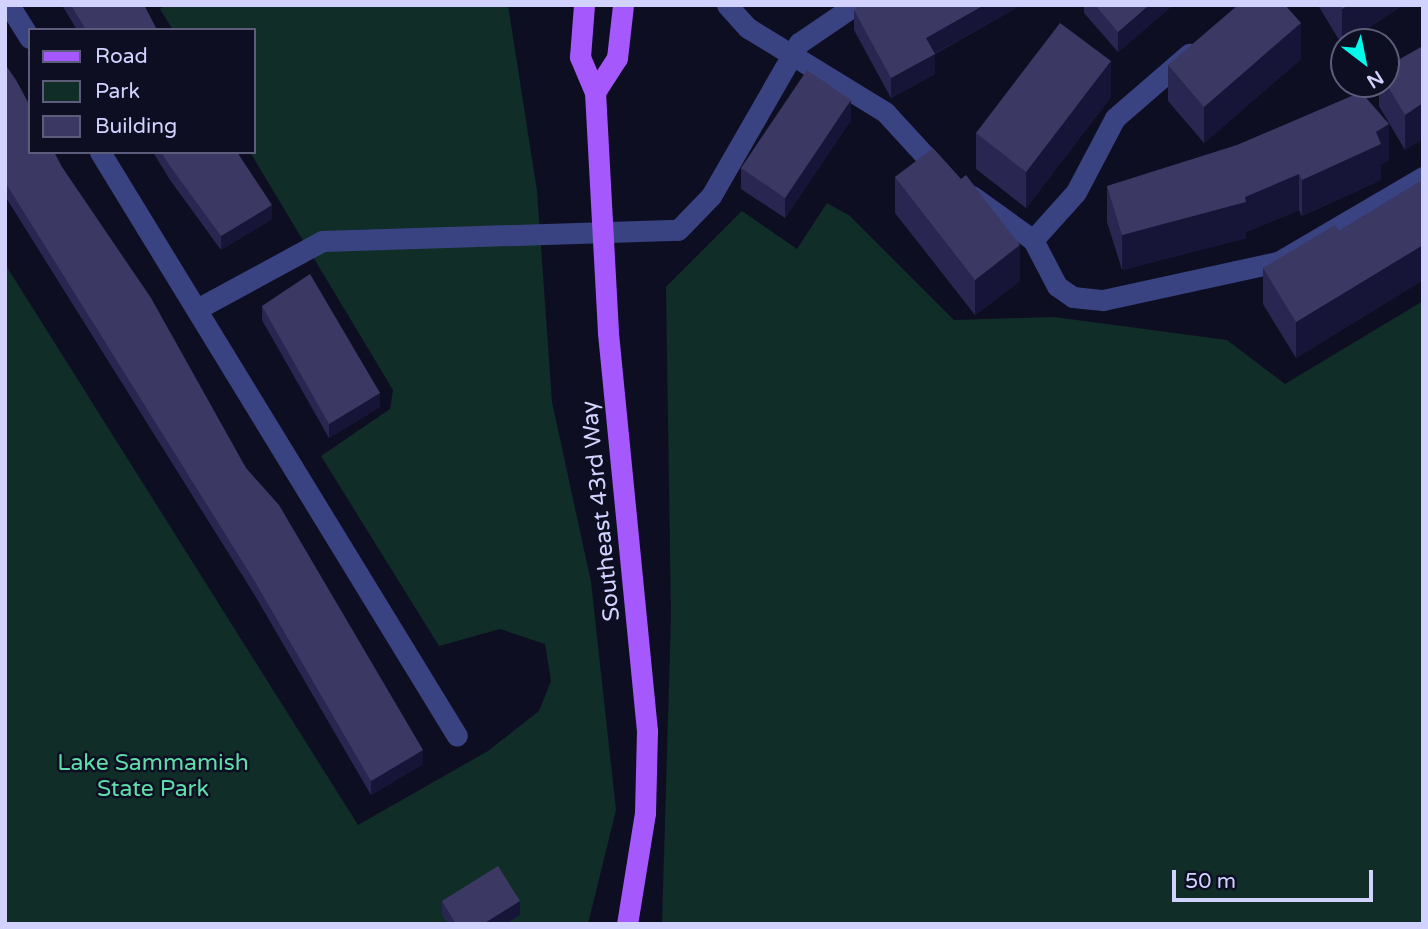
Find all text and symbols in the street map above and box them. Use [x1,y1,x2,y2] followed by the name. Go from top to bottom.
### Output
[28,28,256,154] legend
[1330,28,1400,98] north arrow
[95,44,148,69] text: Road
[1363,66,1387,92] text: N
[95,79,140,104] text: Park
[95,114,177,139] text: Building
[576,399,626,623] street label: Southeast 43rd Way
[57,749,249,803] park label: Lake Sammamish State Park
[1176,856,1377,900] scale bar
[1185,869,1236,894] text: 50 m

